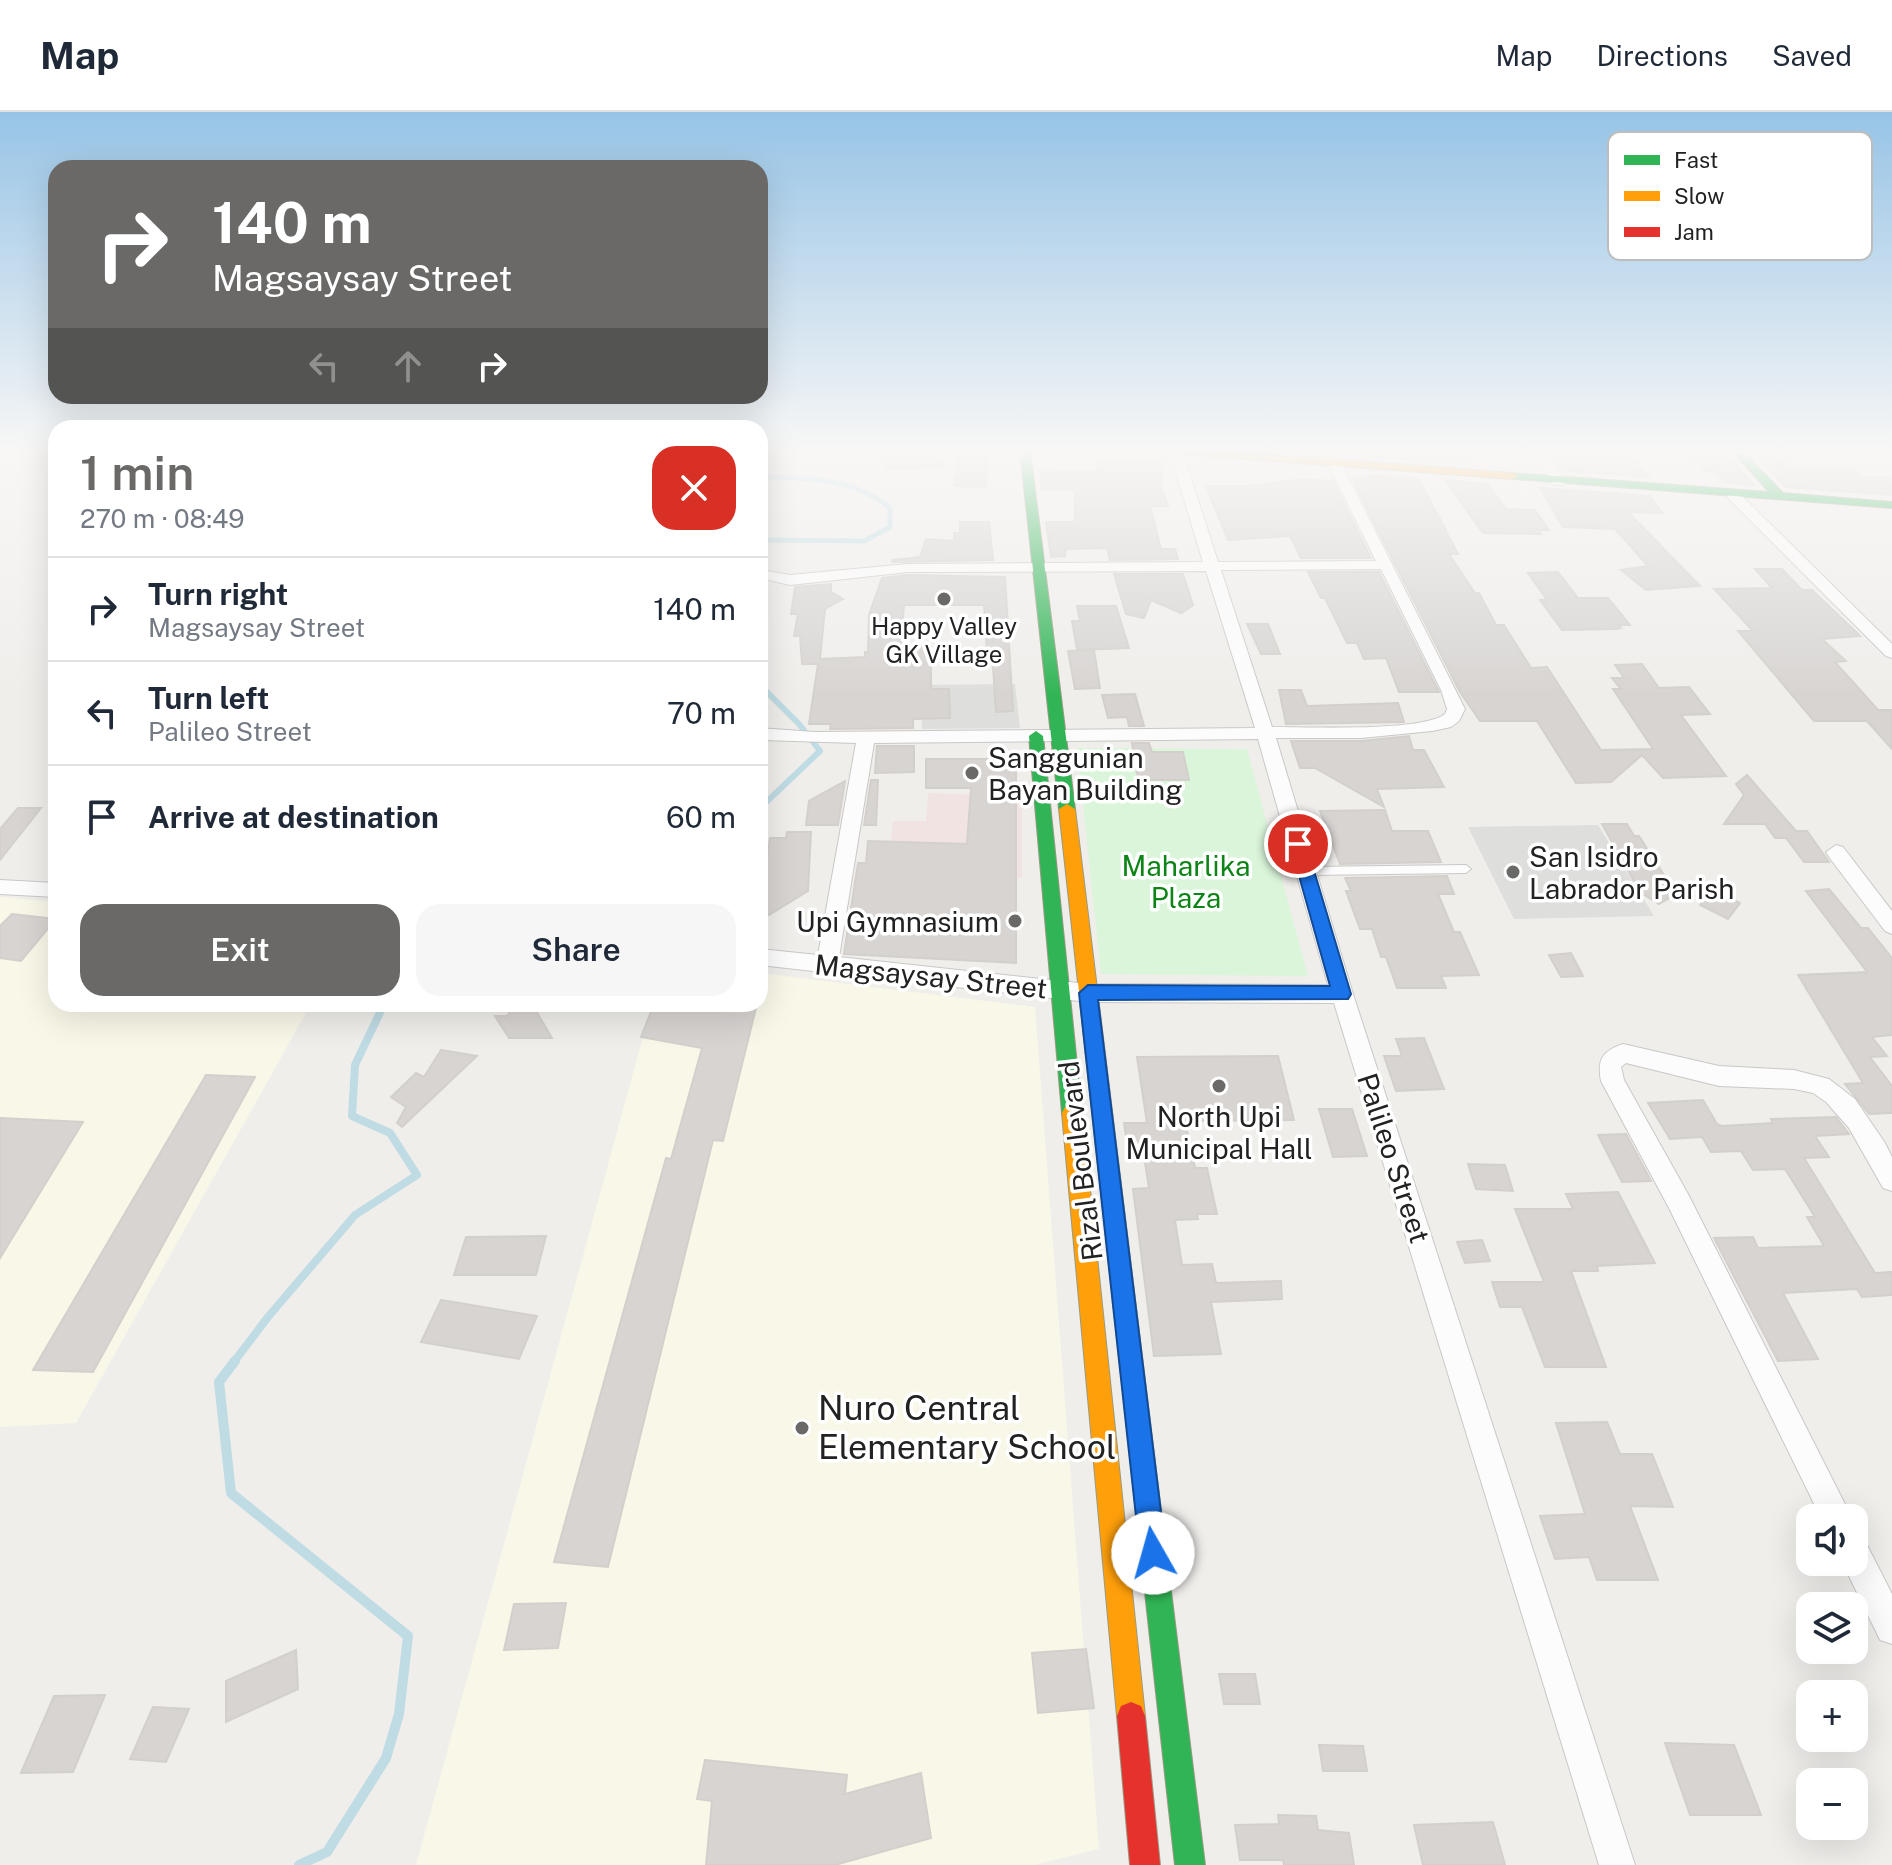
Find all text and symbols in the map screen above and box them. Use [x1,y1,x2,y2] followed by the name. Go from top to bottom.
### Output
[40,33,119,78] text: Map
[1496,39,1552,72] text: Map
[1596,39,1728,72] text: Directions
[1772,39,1852,72] text: Saved
[1608,132,1872,260] legend
[1674,147,1718,173] text: Fast
[1674,183,1724,209] text: Slow
[212,190,372,256] text: 140 m
[80,192,184,296] icon: right
[1674,219,1714,245] text: Jam
[212,257,513,299] text: Magsaysay Street
[302,344,346,388] icon: left
[386,344,430,388] icon: ahead
[470,344,514,388] icon: right
[80,444,194,501] text: 1 min
[652,446,736,530] button: close
[80,503,245,534] text: 270 m · 08:49
[148,576,288,612] text: Turn right
[80,587,124,631] icon: right
[935,590,953,608] marker: Happy Valley GK Village
[653,591,736,627] text: 140 m
[148,612,365,643] text: Magsaysay Street
[871,612,1017,668] place label: Happy Valley GK Village
[148,680,269,716] text: Turn left
[80,691,124,735] icon: left
[667,695,736,731] text: 70 m
[148,716,312,747] text: Palileo Street
[988,741,1183,806] place label: Sanggunian Bayan Building
[963,764,981,782] marker: Sanggunian Bayan Building
[80,795,124,839] icon: arrive
[148,799,439,835] text: Arrive at destination
[666,799,736,835] text: 60 m
[1264,810,1332,878] pin
[1276,822,1320,866] icon: arrive
[1529,840,1734,905] place label: San Isidro Labrador Parish
[1122,849,1251,914] park label: Maharlika Plaza
[1504,863,1522,881] marker: San Isidro Labrador Parish
[80,904,400,996] button: Exit
[416,904,736,996] button: Share
[796,905,999,938] place label: Upi Gymnasium
[1006,912,1024,930] marker: Upi Gymnasium
[813,947,1049,1005] street label: Magsaysay Street
[1051,1059,1109,1263] street label: Rizal Boulevard
[1351,1069,1437,1247] street label: Palileo Street
[1210,1077,1228,1095] marker: North Upi Municipal Hall
[1125,1100,1313,1165] place label: North Upi Municipal Hall
[818,1388,1116,1467] place label: Nuro Central Elementary School
[793,1419,811,1437] marker: Nuro Central Elementary School
[1796,1504,1868,1840] map controls
[1796,1504,1868,1576] button: sound
[1111,1511,1195,1595] position arrow
[1796,1592,1868,1664] button: layers
[1796,1680,1868,1752] button: +
[1796,1768,1868,1840] button: −

